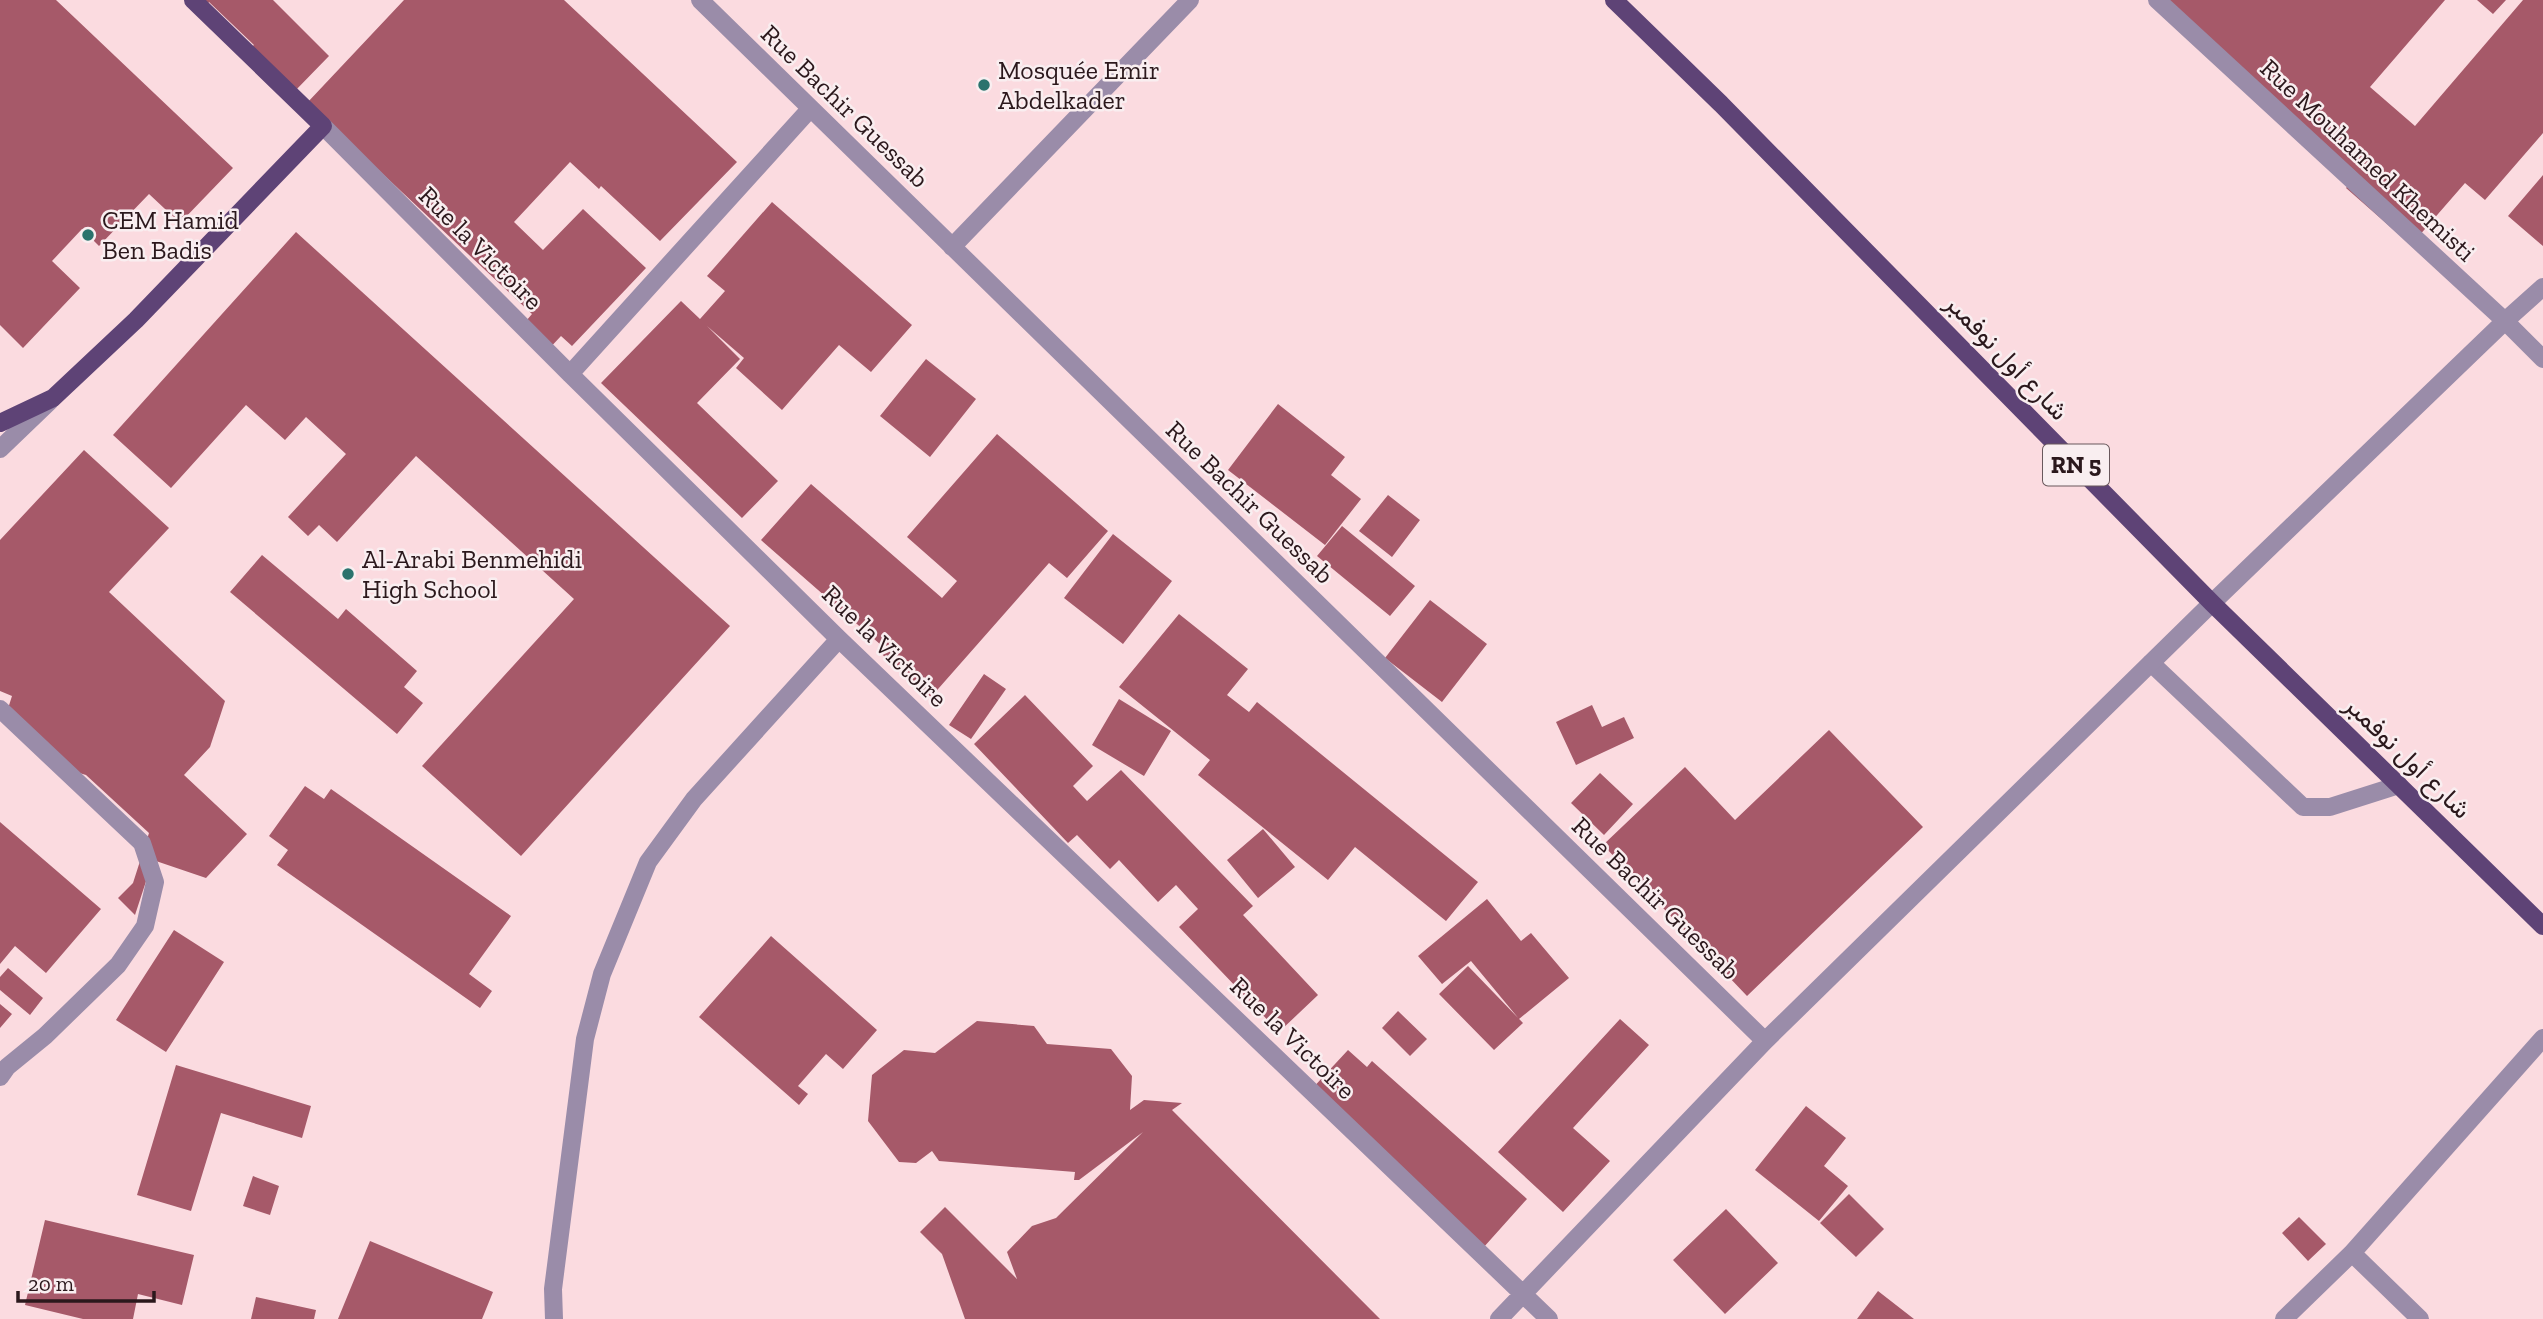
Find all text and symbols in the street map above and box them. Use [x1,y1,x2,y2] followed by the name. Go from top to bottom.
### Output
[754,18,936,194] street label: Rue Bachir Guessab
[2254,52,2482,268] street label: Rue Mouhamed Khemisti
[998,54,1160,116] place label: Mosquée Emir Abdelkader
[976,77,992,93] marker: Mosquée Emir Abdelkader
[412,179,550,317] street label: Rue la Victoire
[102,204,239,266] place label: CEM Hamid Ben Badis
[80,227,96,243] marker: CEM Hamid Ben Badis
[1937,286,2075,428] street label: شارع أول نوفمبر
[1159,414,1341,590] street label: Rue Bachir Guessab
[2043,444,2109,486] road number: RN 5
[362,543,582,605] place label: Al-Arabi Benmehidi High School
[340,566,356,582] marker: Al-Arabi Benmehidi High School
[816,578,954,714] street label: Rue la Victoire
[2336,688,2478,827] street label: شارع أول نوفمبر
[1565,810,1747,986] street label: Rue Bachir Guessab
[1224,970,1362,1106] street label: Rue la Victoire
[18,1260,154,1304] scale bar
[28,1271,74,1296] text: 20 m

